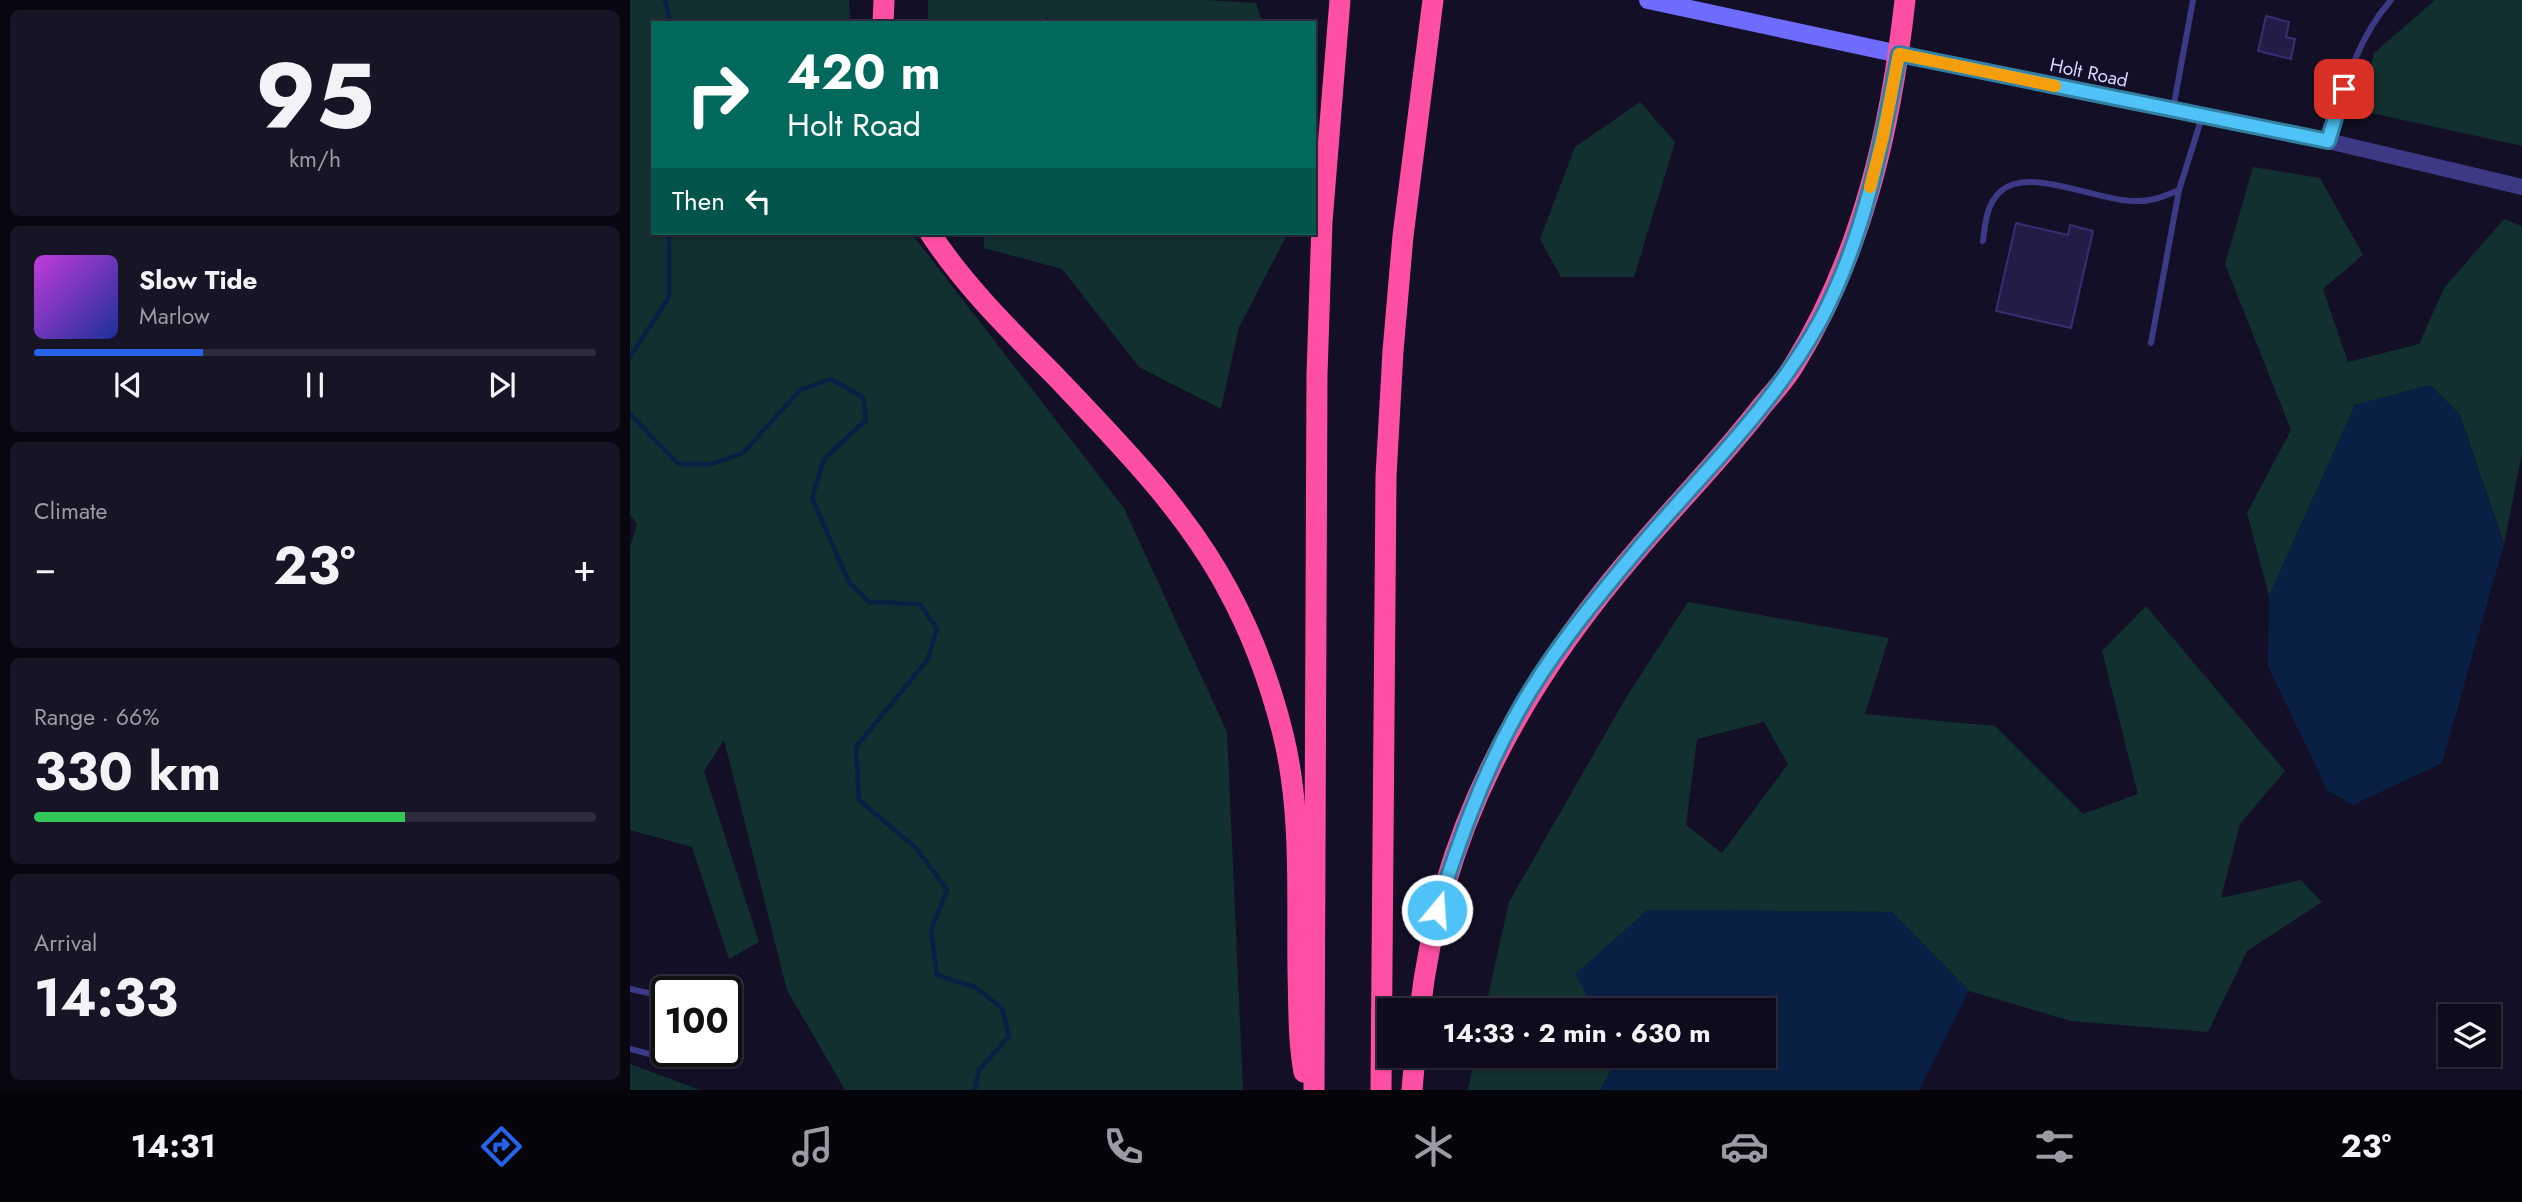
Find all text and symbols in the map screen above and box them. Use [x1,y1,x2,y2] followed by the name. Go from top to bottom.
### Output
[255,31,375,162] text: 95
[787,37,941,107] text: 420 m
[672,49,763,140] icon: right
[2047,51,2131,94] street label: Holt Road
[2314,59,2374,119] pin
[2325,70,2363,108] icon: arrive
[787,102,921,148] text: Holt Road
[289,142,341,176] text: km/h
[672,182,725,220] text: Then
[739,182,777,220] icon: left
[139,261,258,299] text: Slow Tide
[139,299,210,333] text: Marlow
[109,366,147,404] icon: previous
[296,366,334,404] icon: pause
[483,366,521,404] icon: next
[34,494,107,528] text: Climate
[274,528,355,604] text: 23°
[34,540,56,595] text: −
[573,540,596,595] text: +
[34,700,159,734] text: Range · 66%
[34,734,221,810] text: 330 km
[1400,873,1474,947] position arrow
[34,926,97,960] text: Arrival
[34,960,178,1036] text: 14:33
[651,976,742,1067] speed limit sign: 100
[2438,1004,2501,1067] map controls
[2438,1004,2501,1067] button: layers
[1442,1014,1711,1052] text: 14:33 · 2 min · 630 m
[477,1122,526,1171] icon: directions
[788,1122,837,1171] icon: music
[1099,1122,1148,1171] icon: phone
[1409,1122,1458,1171] icon: climate
[1720,1122,1769,1171] icon: car
[2030,1122,2079,1171] icon: filters
[131,1123,216,1169] text: 14:31
[2341,1123,2391,1169] text: 23°

